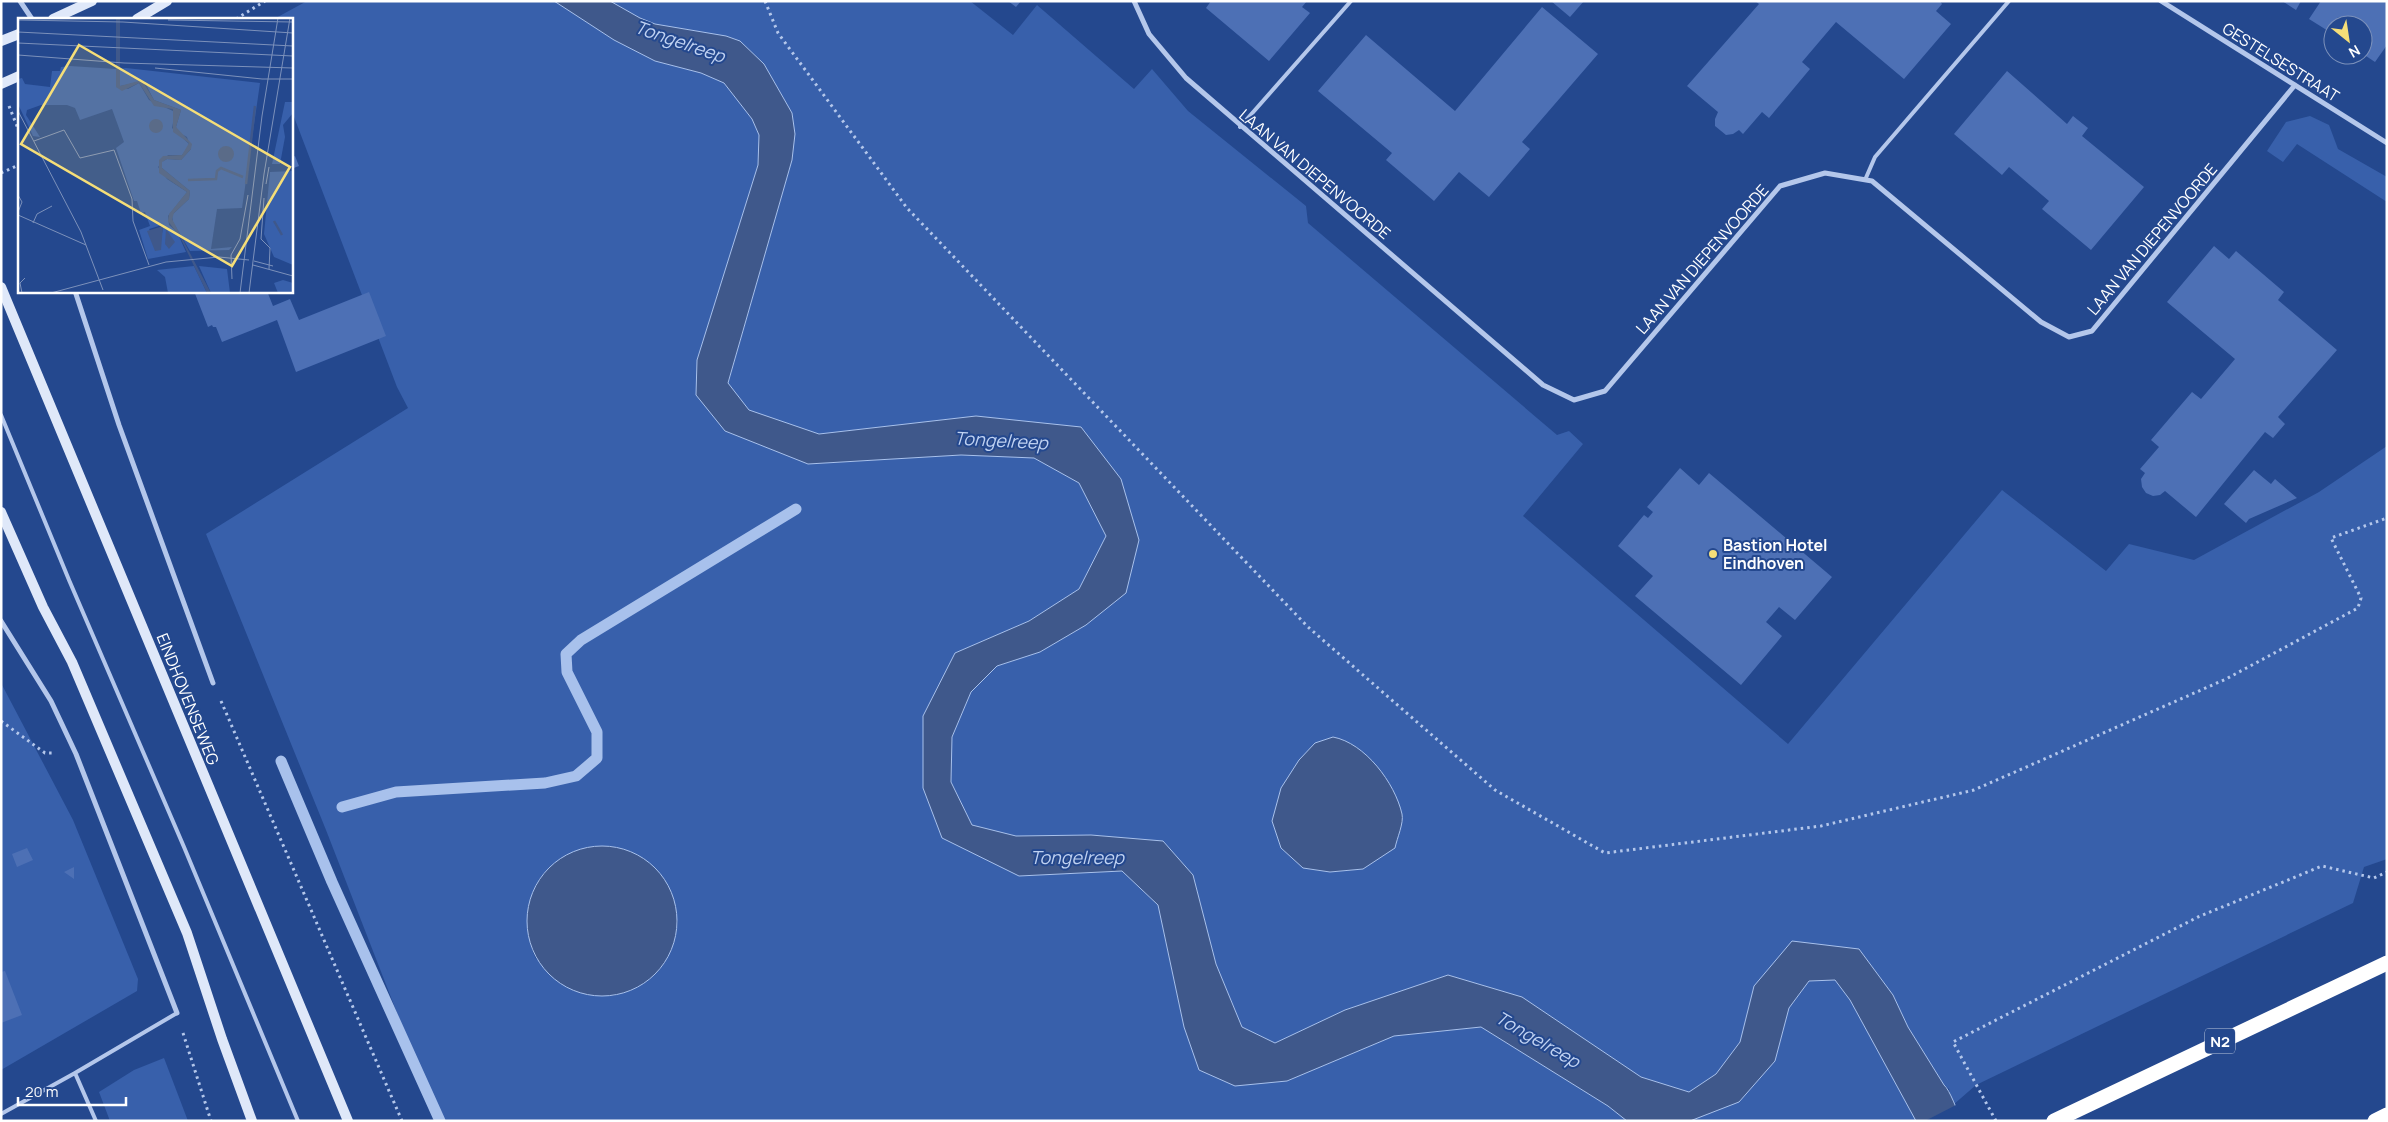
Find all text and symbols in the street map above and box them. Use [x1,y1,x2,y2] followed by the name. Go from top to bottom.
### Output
[632,14,729,68] water label: Tongelreep
[2323,15,2373,65] north arrow
[2218,17,2344,107] street label: GESTELSESTRAAT
[18,18,292,292] inset map
[2346,41,2364,62] text: N
[1234,104,1396,244] street label: LAAN VAN DIEPENVOORDE
[2082,158,2222,320] street label: LAAN VAN DIEPENVOORDE
[1631,179,1773,339] street label: LAAN VAN DIEPENVOORDE
[954,426,1050,455] water label: Tongelreep
[1723,534,1828,574] place label: Bastion Hotel Eindhoven
[1707,548,1719,560] marker: Bastion Hotel Eindhoven
[152,630,224,768] street label: EINDHOVENSEWEG
[1030,845,1125,869] water label: Tongelreep
[1491,1005,1586,1073] water label: Tongelreep
[2205,1028,2235,1054] road number: N2
[18,1074,125,1106] scale bar
[25,1081,58,1102] text: 20 m

